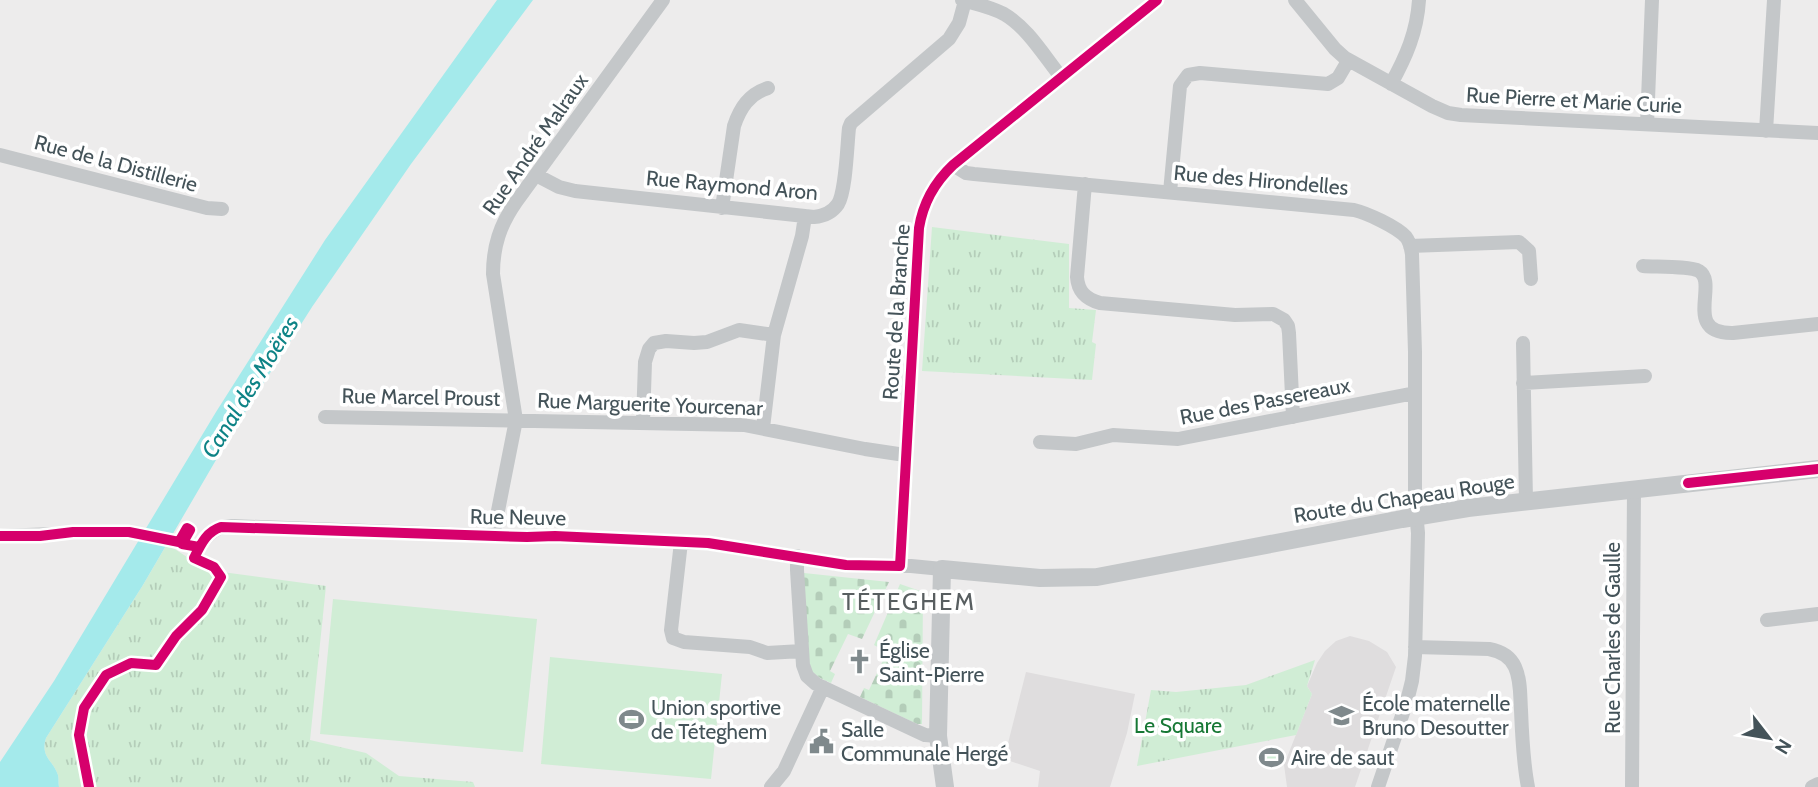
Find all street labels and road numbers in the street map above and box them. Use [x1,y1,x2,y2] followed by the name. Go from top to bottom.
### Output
[477,69,593,219] street label: Rue André Malraux
[1465,82,1683,118] street label: Rue Pierre et Marie Curie
[32,129,201,197] street label: Rue de la Distillerie
[1173,160,1350,200] street label: Rue des Hirondelles
[645,165,819,205] street label: Rue Raymond Aron
[877,223,915,401] street label: Route de la Branche
[1178,372,1352,430] street label: Rue des Passereaux
[341,383,501,411] street label: Rue Marcel Proust
[537,388,764,420] street label: Rue Marguerite Yourcenar
[1292,468,1517,528] street label: Route du Chapeau Rouge
[470,504,566,530] street label: Rue Neuve
[1600,542,1625,734] street label: Rue Charles de Gaulle

